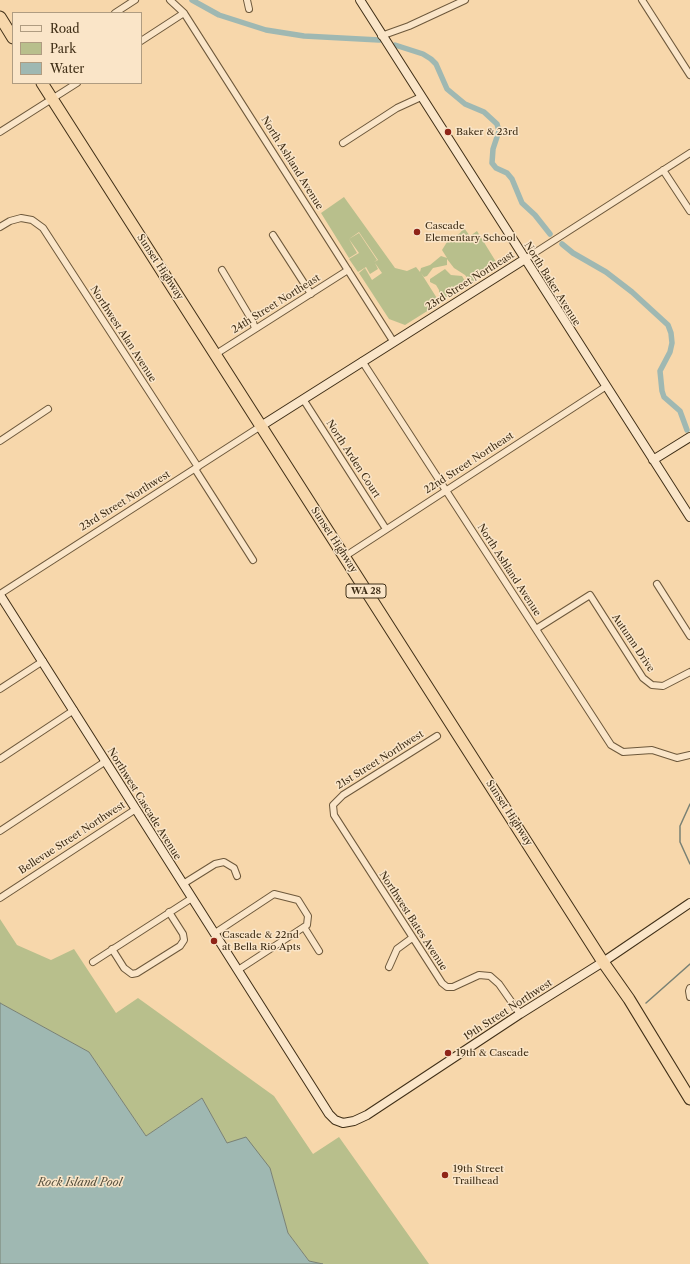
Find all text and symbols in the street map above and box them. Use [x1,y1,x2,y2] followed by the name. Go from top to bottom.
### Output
[12,12,142,84] legend
[50,21,80,36] text: Road
[50,41,76,56] text: Park
[50,61,84,76] text: Water
[258,114,326,212] street label: North Ashland Avenue
[456,126,518,138] place label: Baker & 23rd
[443,127,453,137] marker: Baker & 23rd
[425,220,516,244] place label: Cascade Elementary School
[412,227,422,237] marker: Cascade Elementary School
[134,232,186,302] street label: Sunset Highway
[521,240,583,328] street label: North Baker Avenue
[424,249,516,313] street label: 23rd Street Northeast
[230,272,322,336] street label: 24th Street Northeast
[87,284,159,384] street label: Northwest Alan Avenue
[323,418,383,500] street label: North Arden Court
[422,430,516,496] street label: 22nd Street Northeast
[78,468,172,534] street label: 23rd Street Northwest
[308,505,360,575] street label: Sunset Highway
[475,522,543,618] street label: North Ashland Avenue
[346,584,386,598] road number: WA 28
[609,612,657,674] street label: Autumn Drive
[334,728,426,792] street label: 21st Street Northwest
[105,746,183,862] street label: Northwest Cascade Avenue
[483,778,535,848] street label: Sunset Highway
[17,799,127,877] street label: Bellevue Street Northwest
[376,869,450,973] street label: Northwest Bates Avenue
[222,929,301,952] place label: Cascade & 22nd at Bella Rio Apts
[209,936,219,946] marker: Cascade & 22nd at Bella Rio Apts
[462,977,554,1043] street label: 19th Street Northwest
[456,1047,529,1059] place label: 19th & Cascade
[443,1048,453,1058] marker: 19th & Cascade
[453,1163,504,1186] place label: 19th Street Trailhead
[440,1170,450,1180] marker: 19th Street Trailhead
[38,1176,122,1190] water label: Rock Island Pool

